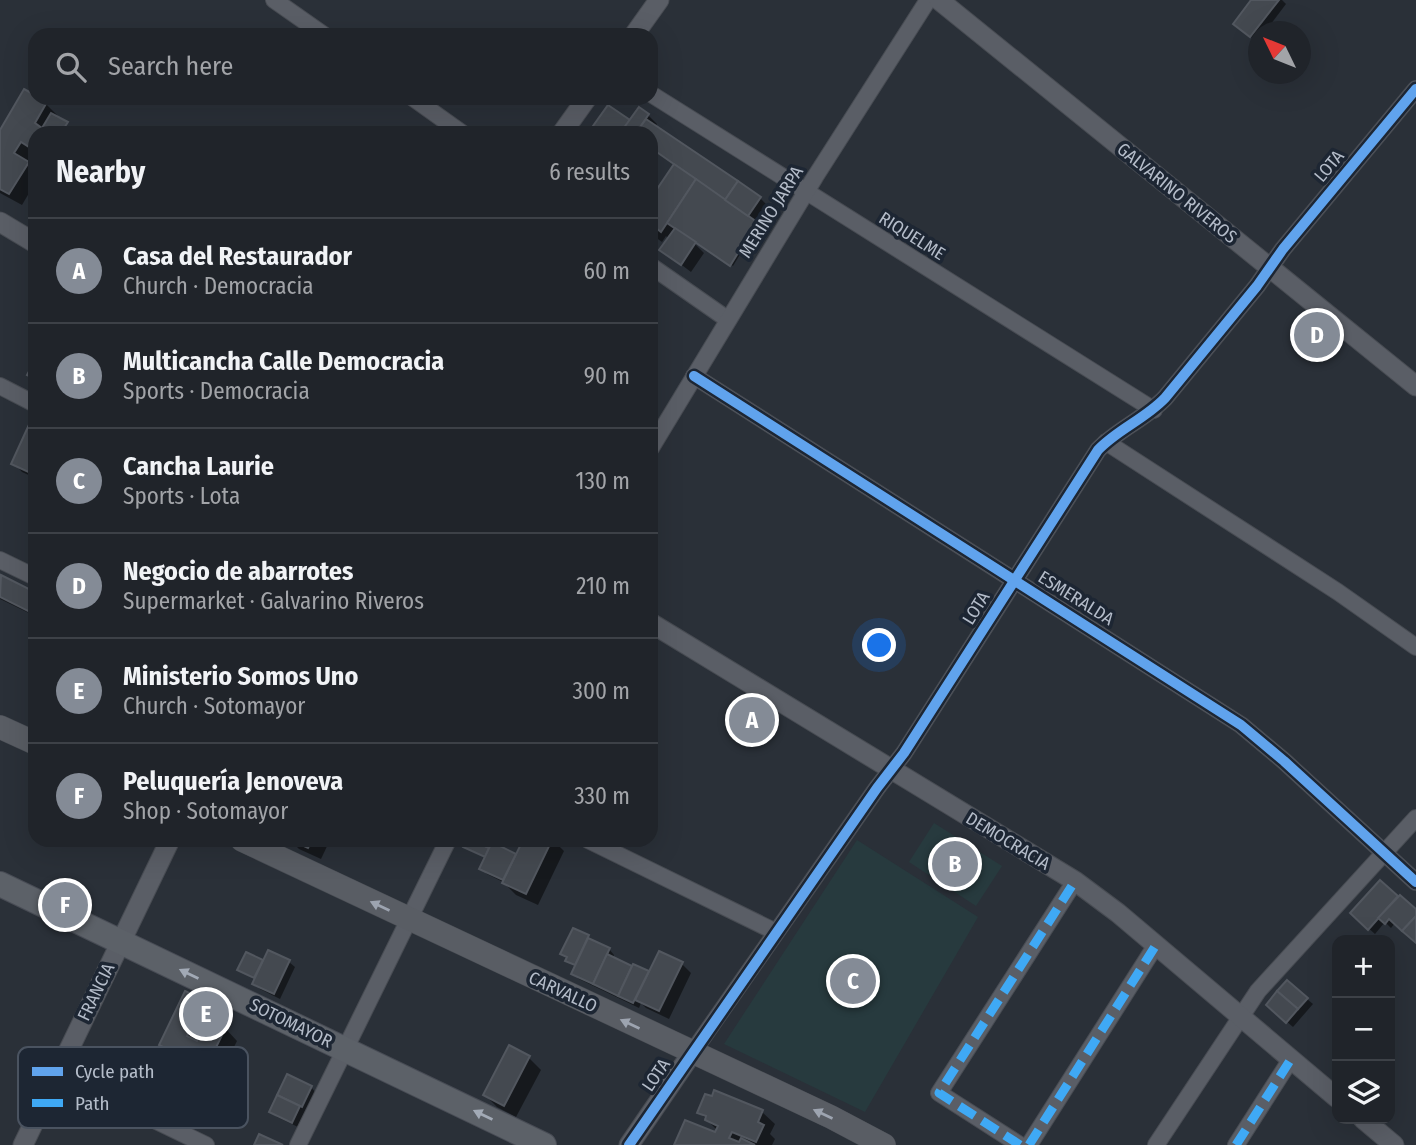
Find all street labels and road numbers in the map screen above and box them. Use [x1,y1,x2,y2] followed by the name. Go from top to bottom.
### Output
[1113,138,1241,248] street label: GALVARINO RIVEROS
[1309,145,1349,186] street label: LOTA
[734,162,808,262] street label: MERINO JARPA
[875,207,949,265] street label: RIQUELME
[1034,566,1118,630] street label: ESMERALDA
[957,587,995,629] street label: LOTA
[962,807,1055,875] street label: DEMOCRACIA
[73,959,120,1024] street label: FRANCIA
[525,967,601,1017] street label: CARVALLO
[246,994,336,1053] street label: SOTOMAYOR
[637,1054,675,1096] street label: LOTA

